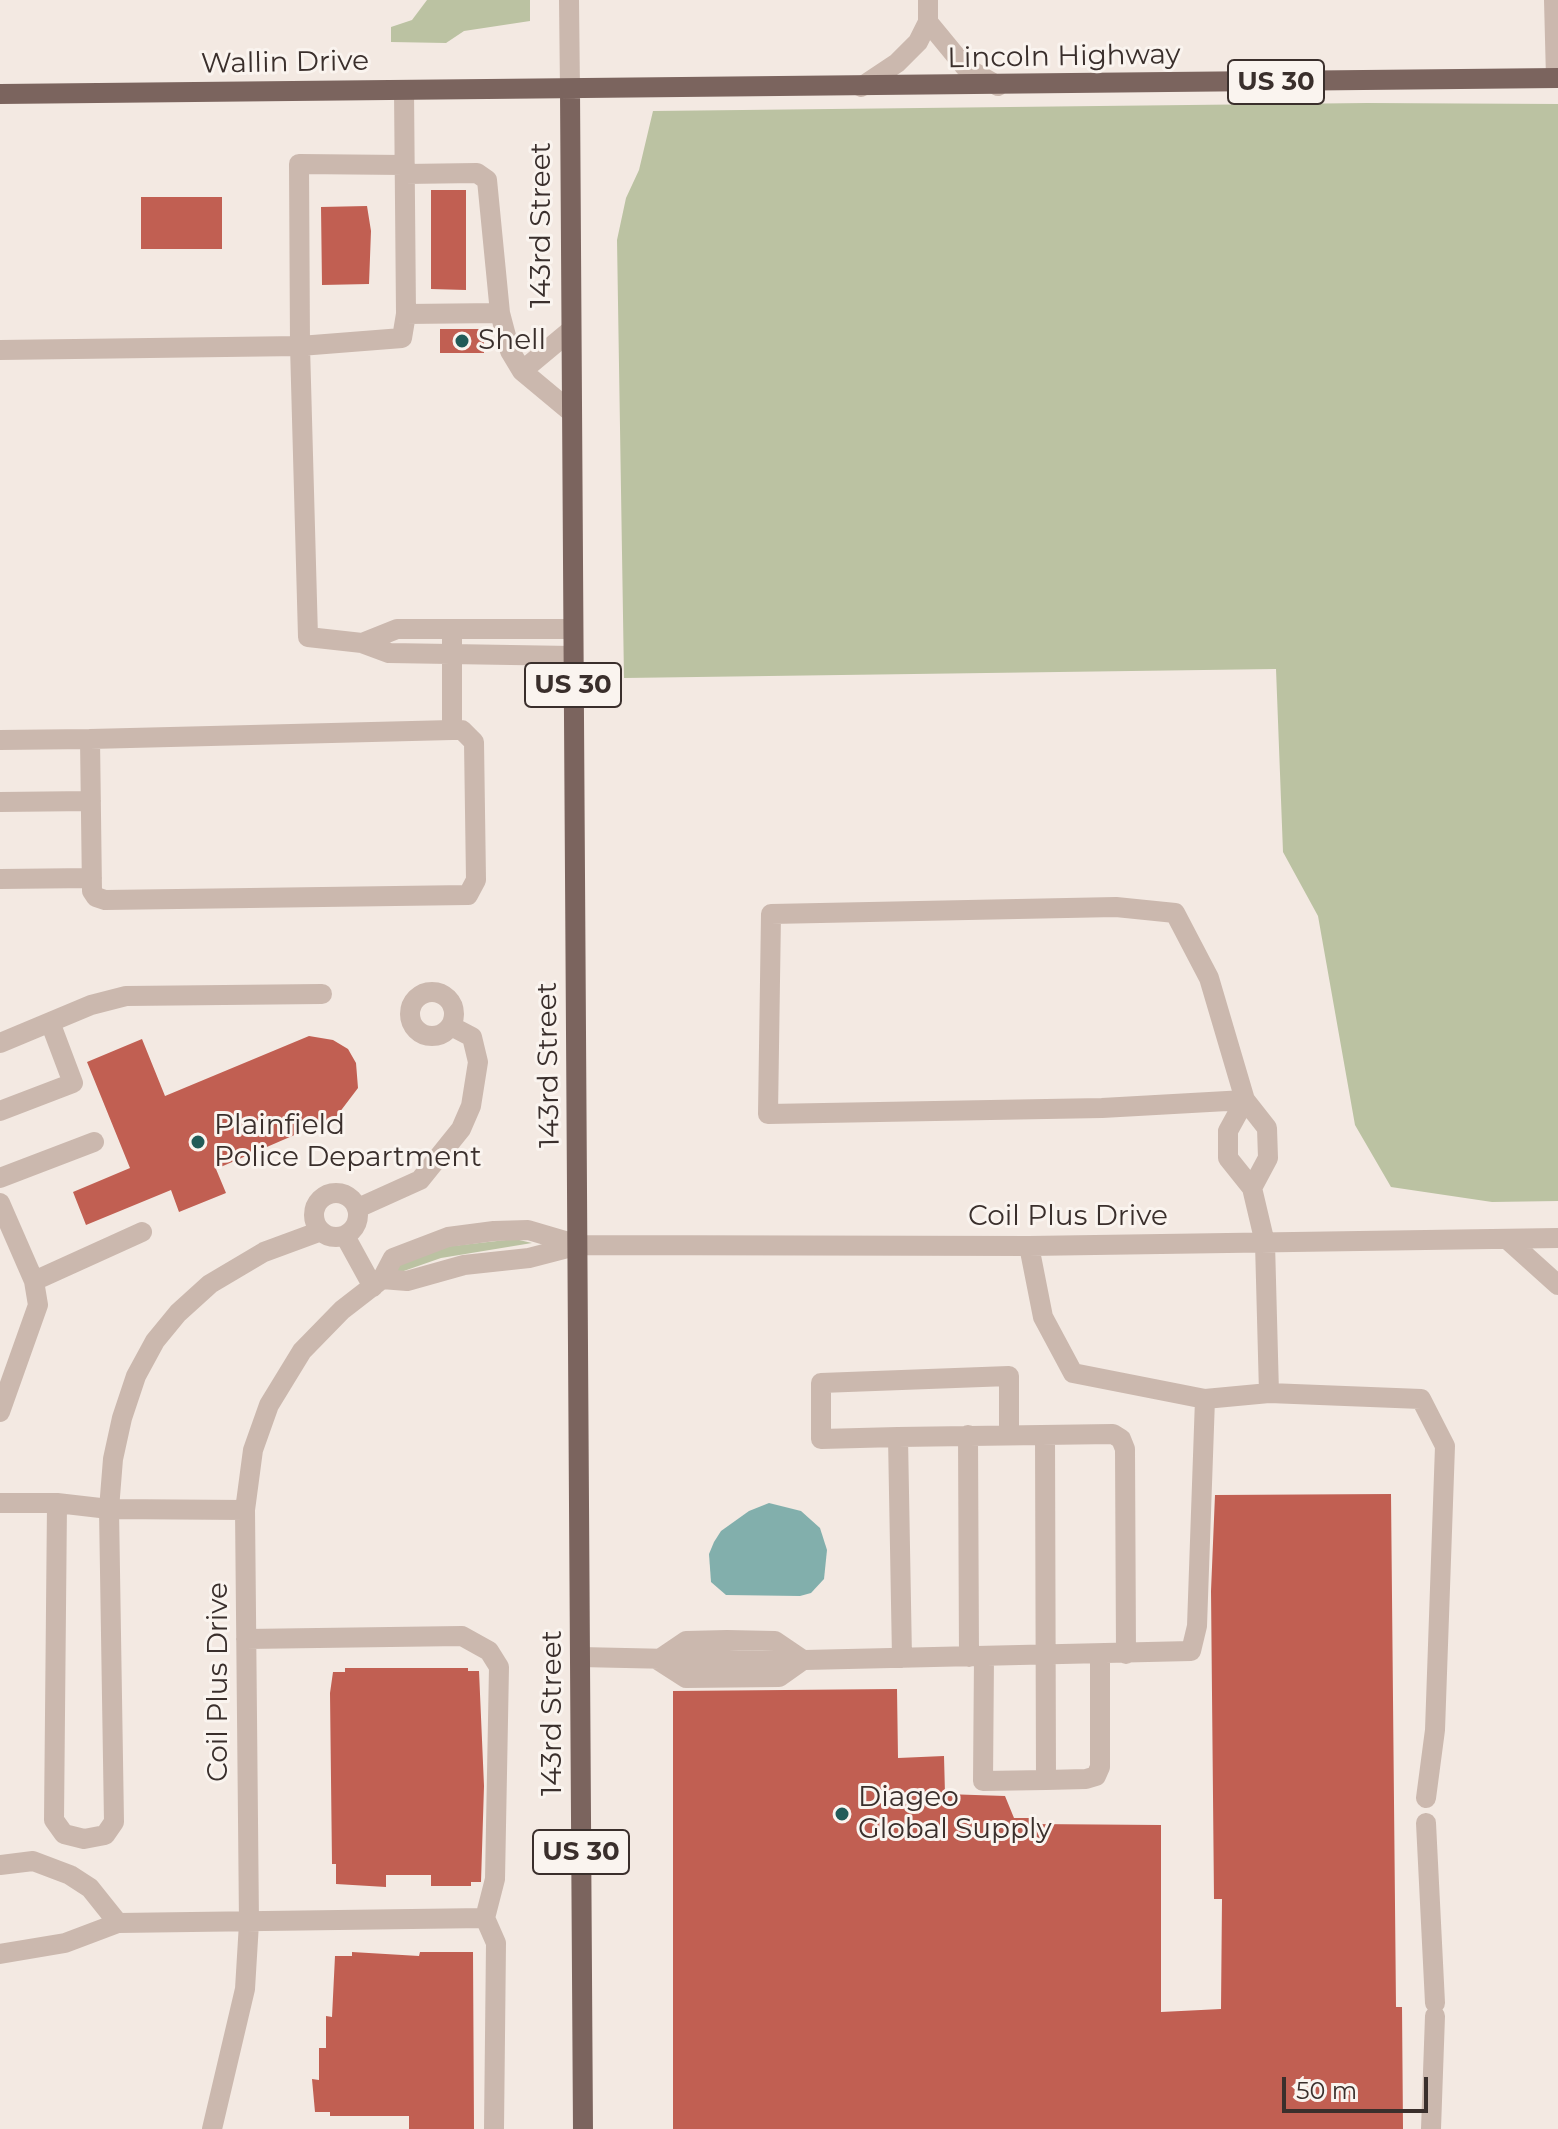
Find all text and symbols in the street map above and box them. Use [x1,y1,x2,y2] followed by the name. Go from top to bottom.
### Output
[947,38,1181,76] street label: Lincoln Highway
[201,45,369,81] street label: Wallin Drive
[1228,60,1324,104] road number: US 30
[525,142,559,308] street label: 143rd Street
[478,324,546,358] place label: Shell
[453,332,471,350] marker: Shell
[525,663,621,707] road number: US 30
[531,982,567,1148] street label: 143rd Street
[214,1109,482,1175] place label: Plainfield Police Department
[189,1133,207,1151] marker: Plainfield Police Department
[968,1200,1168,1234] street label: Coil Plus Drive
[202,1582,236,1782] street label: Coil Plus Drive
[536,1630,570,1796] street label: 143rd Street
[858,1781,1052,1847] place label: Diageo Global Supply
[833,1805,851,1823] marker: Diageo Global Supply
[533,1830,629,1874] road number: US 30
[1286,2061,1432,2111] scale bar
[1296,2076,1357,2105] text: 50 m

